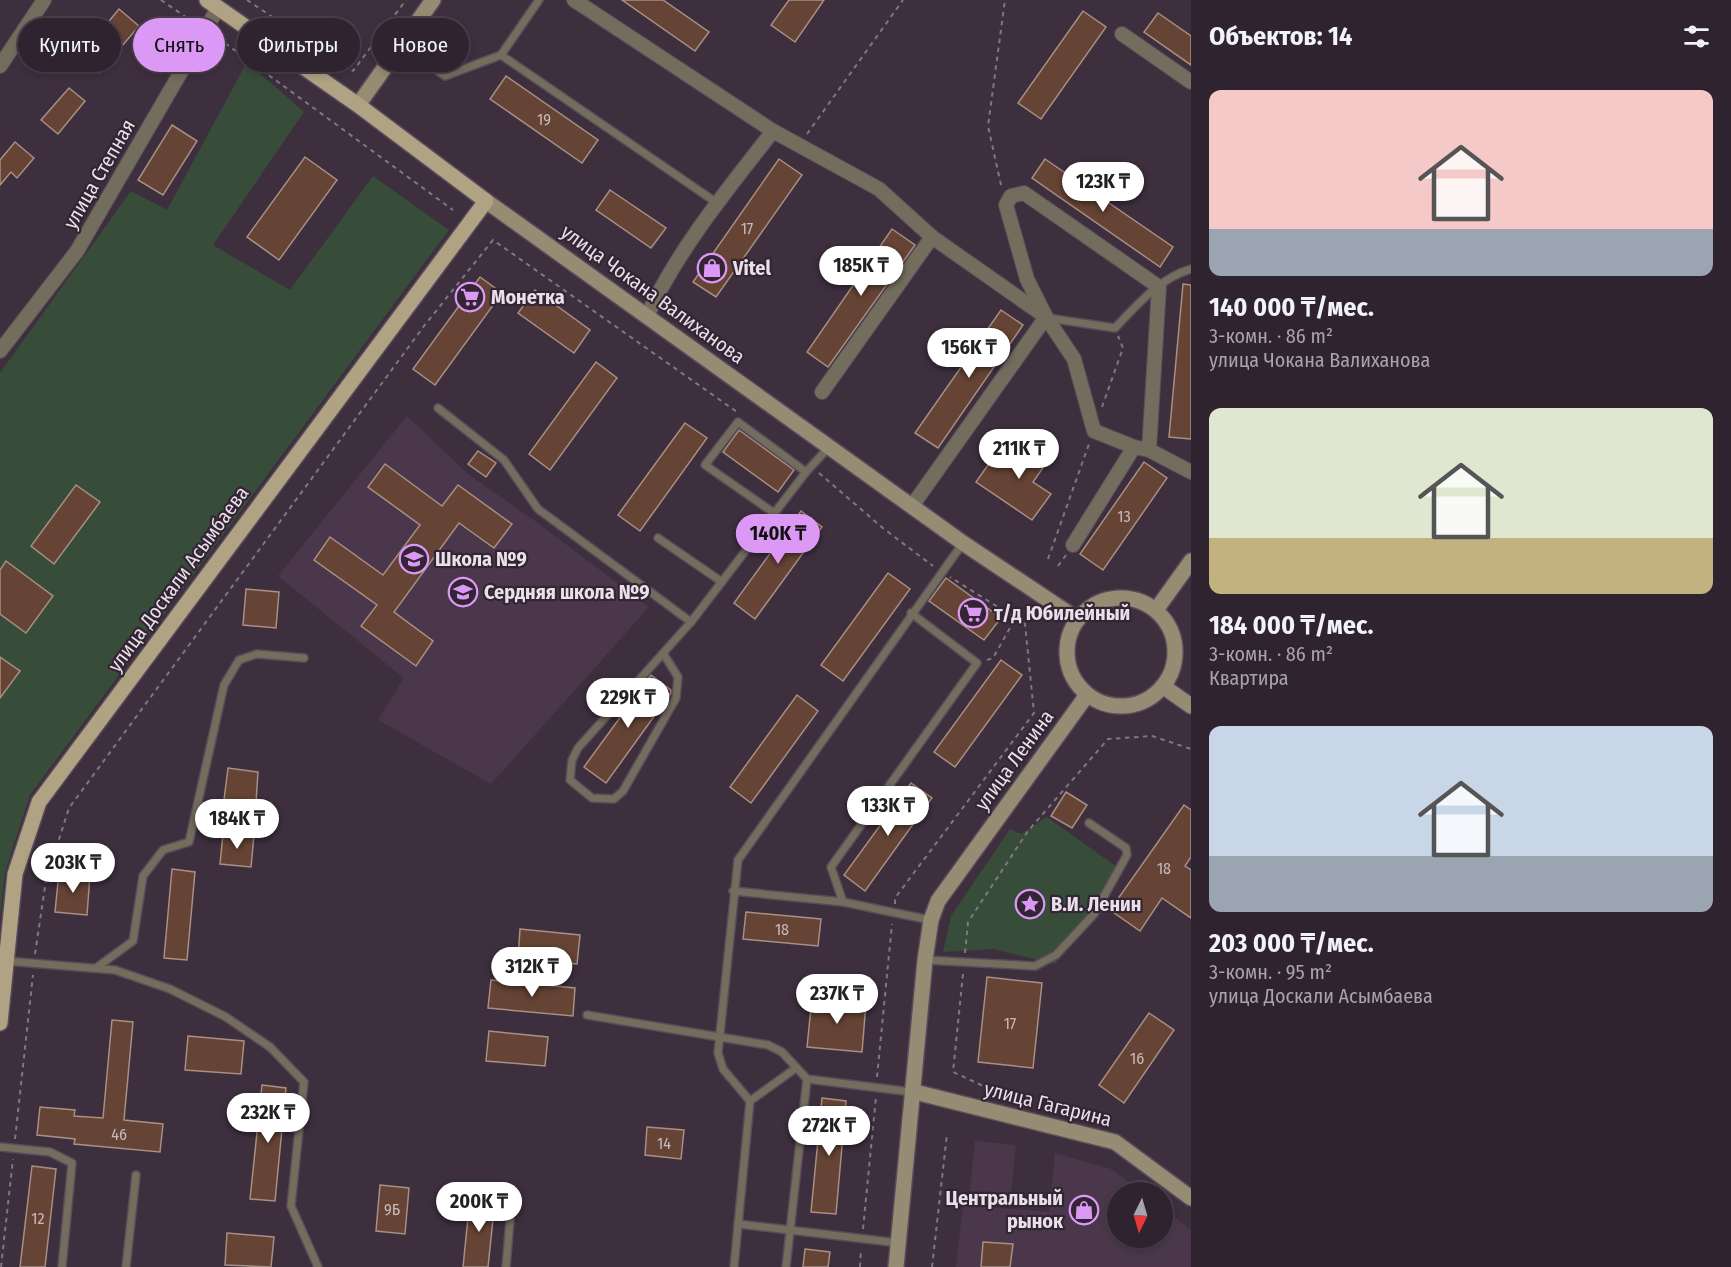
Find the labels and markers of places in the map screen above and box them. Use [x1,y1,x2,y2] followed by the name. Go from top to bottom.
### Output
[1054,162,1152,213] pin: 123K ₸
[812,246,910,297] pin: 185K ₸
[696,252,728,284] shop icon: Vitel
[732,256,771,280] place label: Vitel
[454,281,486,313] supermarket icon: Монетка
[491,285,565,309] place label: Монетка
[920,328,1018,379] pin: 156K ₸
[970,429,1068,480] pin: 211K ₸
[729,514,827,565] pin: 140K ₸
[398,543,430,575] school or university icon: Школа №9
[435,547,527,571] place label: Школа №9
[447,576,479,608] school or university icon: Сердняя школа №9
[484,580,650,604] place label: Сердняя школа №9
[957,597,989,629] supermarket icon: т/д Юбилейный
[994,601,1130,625] place label: т/д Юбилейный
[579,678,677,729] pin: 229K ₸
[839,786,937,837] pin: 133K ₸
[188,799,286,850] pin: 184K ₸
[24,843,122,894] pin: 203K ₸
[1014,888,1046,920] place icon: В.И. Ленин
[1051,892,1141,916] place label: В.И. Ленин
[483,947,581,998] pin: 312K ₸
[788,974,886,1025] pin: 237K ₸
[219,1093,317,1144] pin: 232K ₸
[780,1106,878,1157] pin: 272K ₸
[430,1182,528,1233] pin: 200K ₸
[946,1186,1064,1233] place label: Центральный рынок
[1068,1194,1100,1226] shop icon: Центральный рынок

